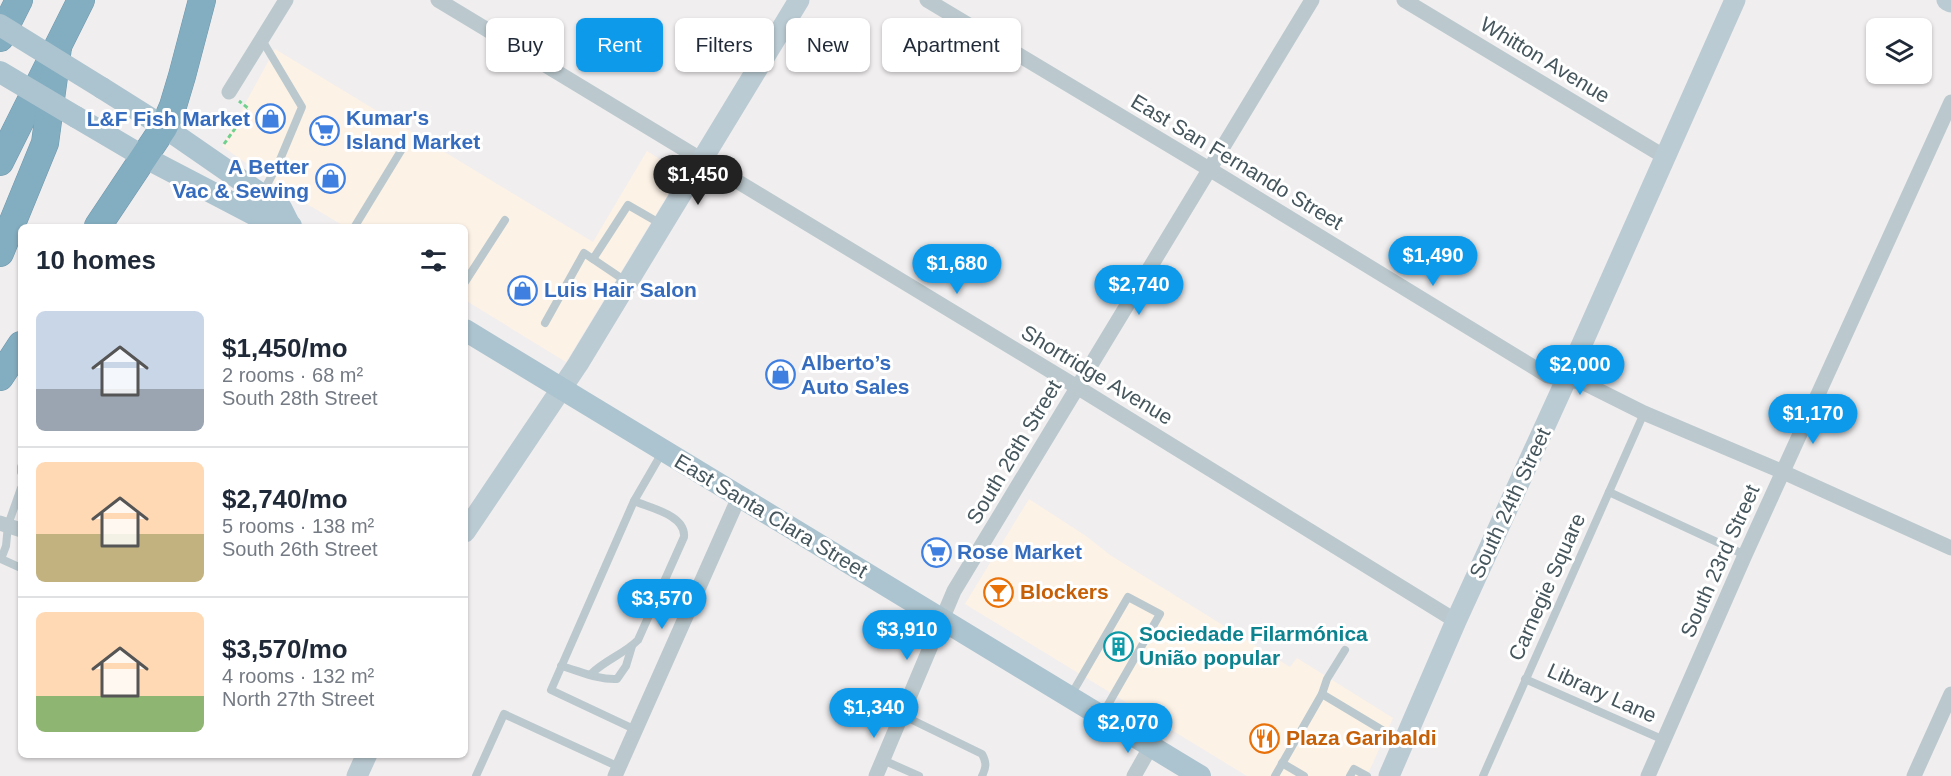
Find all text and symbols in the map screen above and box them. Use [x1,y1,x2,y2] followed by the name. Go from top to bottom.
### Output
[1476,12,1614,107] street label: Whitton Avenue
[486,18,564,72] chip: Buy
[576,18,663,72] chip: Rent
[675,18,774,72] chip: Filters
[786,18,870,72] chip: New
[882,18,1021,72] chip: Apartment
[1866,18,1932,84] map controls
[1866,18,1932,84] button: layers
[1127,89,1347,234] street label: East San Fernando Street
[255,103,287,135] shop icon: L&F Fish Market
[346,106,480,153] place label: Kumar's Island Market
[87,107,250,130] place label: L&F Fish Market
[309,114,341,146] supermarket icon: Kumar's Island Market
[172,155,309,202] place label: A Better Vac & Sewing
[649,155,747,206] pin: $1,450
[314,163,346,195] shop icon: A Better Vac & Sewing
[667,163,729,185] text: $1,450
[1384,236,1482,287] pin: $1,490
[417,244,450,277] icon: filters
[908,244,1006,295] pin: $1,680
[1402,244,1464,266] text: $1,490
[36,245,156,275] text: 10 homes
[926,252,988,274] text: $1,680
[1090,265,1188,316] pin: $2,740
[1108,273,1170,295] text: $2,740
[507,274,539,306] shop icon: Luis Hair Salon
[544,278,697,301] place label: Luis Hair Salon
[1017,320,1177,429] street label: Shortridge Avenue
[222,333,348,363] text: $1,450/mo
[84,335,156,407] icon: home
[1531,345,1629,396] pin: $2,000
[801,351,910,398] place label: Alberto’s Auto Sales
[1549,353,1611,375] text: $2,000
[764,359,796,391] shop icon: Alberto’s Auto Sales
[222,364,363,386] text: 2 rooms · 68 m²
[962,376,1066,528] street label: South 26th Street
[222,387,378,409] text: South 28th Street
[1764,394,1862,445] pin: $1,170
[1782,402,1844,424] text: $1,170
[1465,424,1555,582] street label: South 24th Street
[671,449,872,582] street label: East Santa Clara Street
[1676,481,1764,641] street label: South 23rd Street
[222,484,348,514] text: $2,740/mo
[84,486,156,558] icon: home
[1504,510,1589,664] street label: Carnegie Square
[222,515,374,537] text: 5 rooms · 138 m²
[920,536,952,568] supermarket icon: Rose Market
[222,538,378,560] text: South 26th Street
[957,540,1082,563] place label: Rose Market
[983,576,1015,608] bar icon: Blockers
[613,579,711,630] pin: $3,570
[1020,580,1109,603] place label: Blockers
[631,587,693,609] text: $3,570
[858,610,956,661] pin: $3,910
[876,618,938,640] text: $3,910
[1139,622,1368,669] place label: Sociedade Filarmónica União popular
[1102,630,1134,662] building icon: Sociedade Filarmónica União popular
[222,634,348,664] text: $3,570/mo
[84,636,156,708] icon: home
[1544,658,1660,727] street label: Library Lane
[222,665,374,687] text: 4 rooms · 132 m²
[222,688,374,710] text: North 27th Street
[825,688,923,739] pin: $1,340
[843,696,905,718] text: $1,340
[1079,703,1177,754] pin: $2,070
[1097,711,1159,733] text: $2,070
[1249,722,1281,754] restaurant icon: Plaza Garibaldi
[1286,726,1437,749] place label: Plaza Garibaldi

